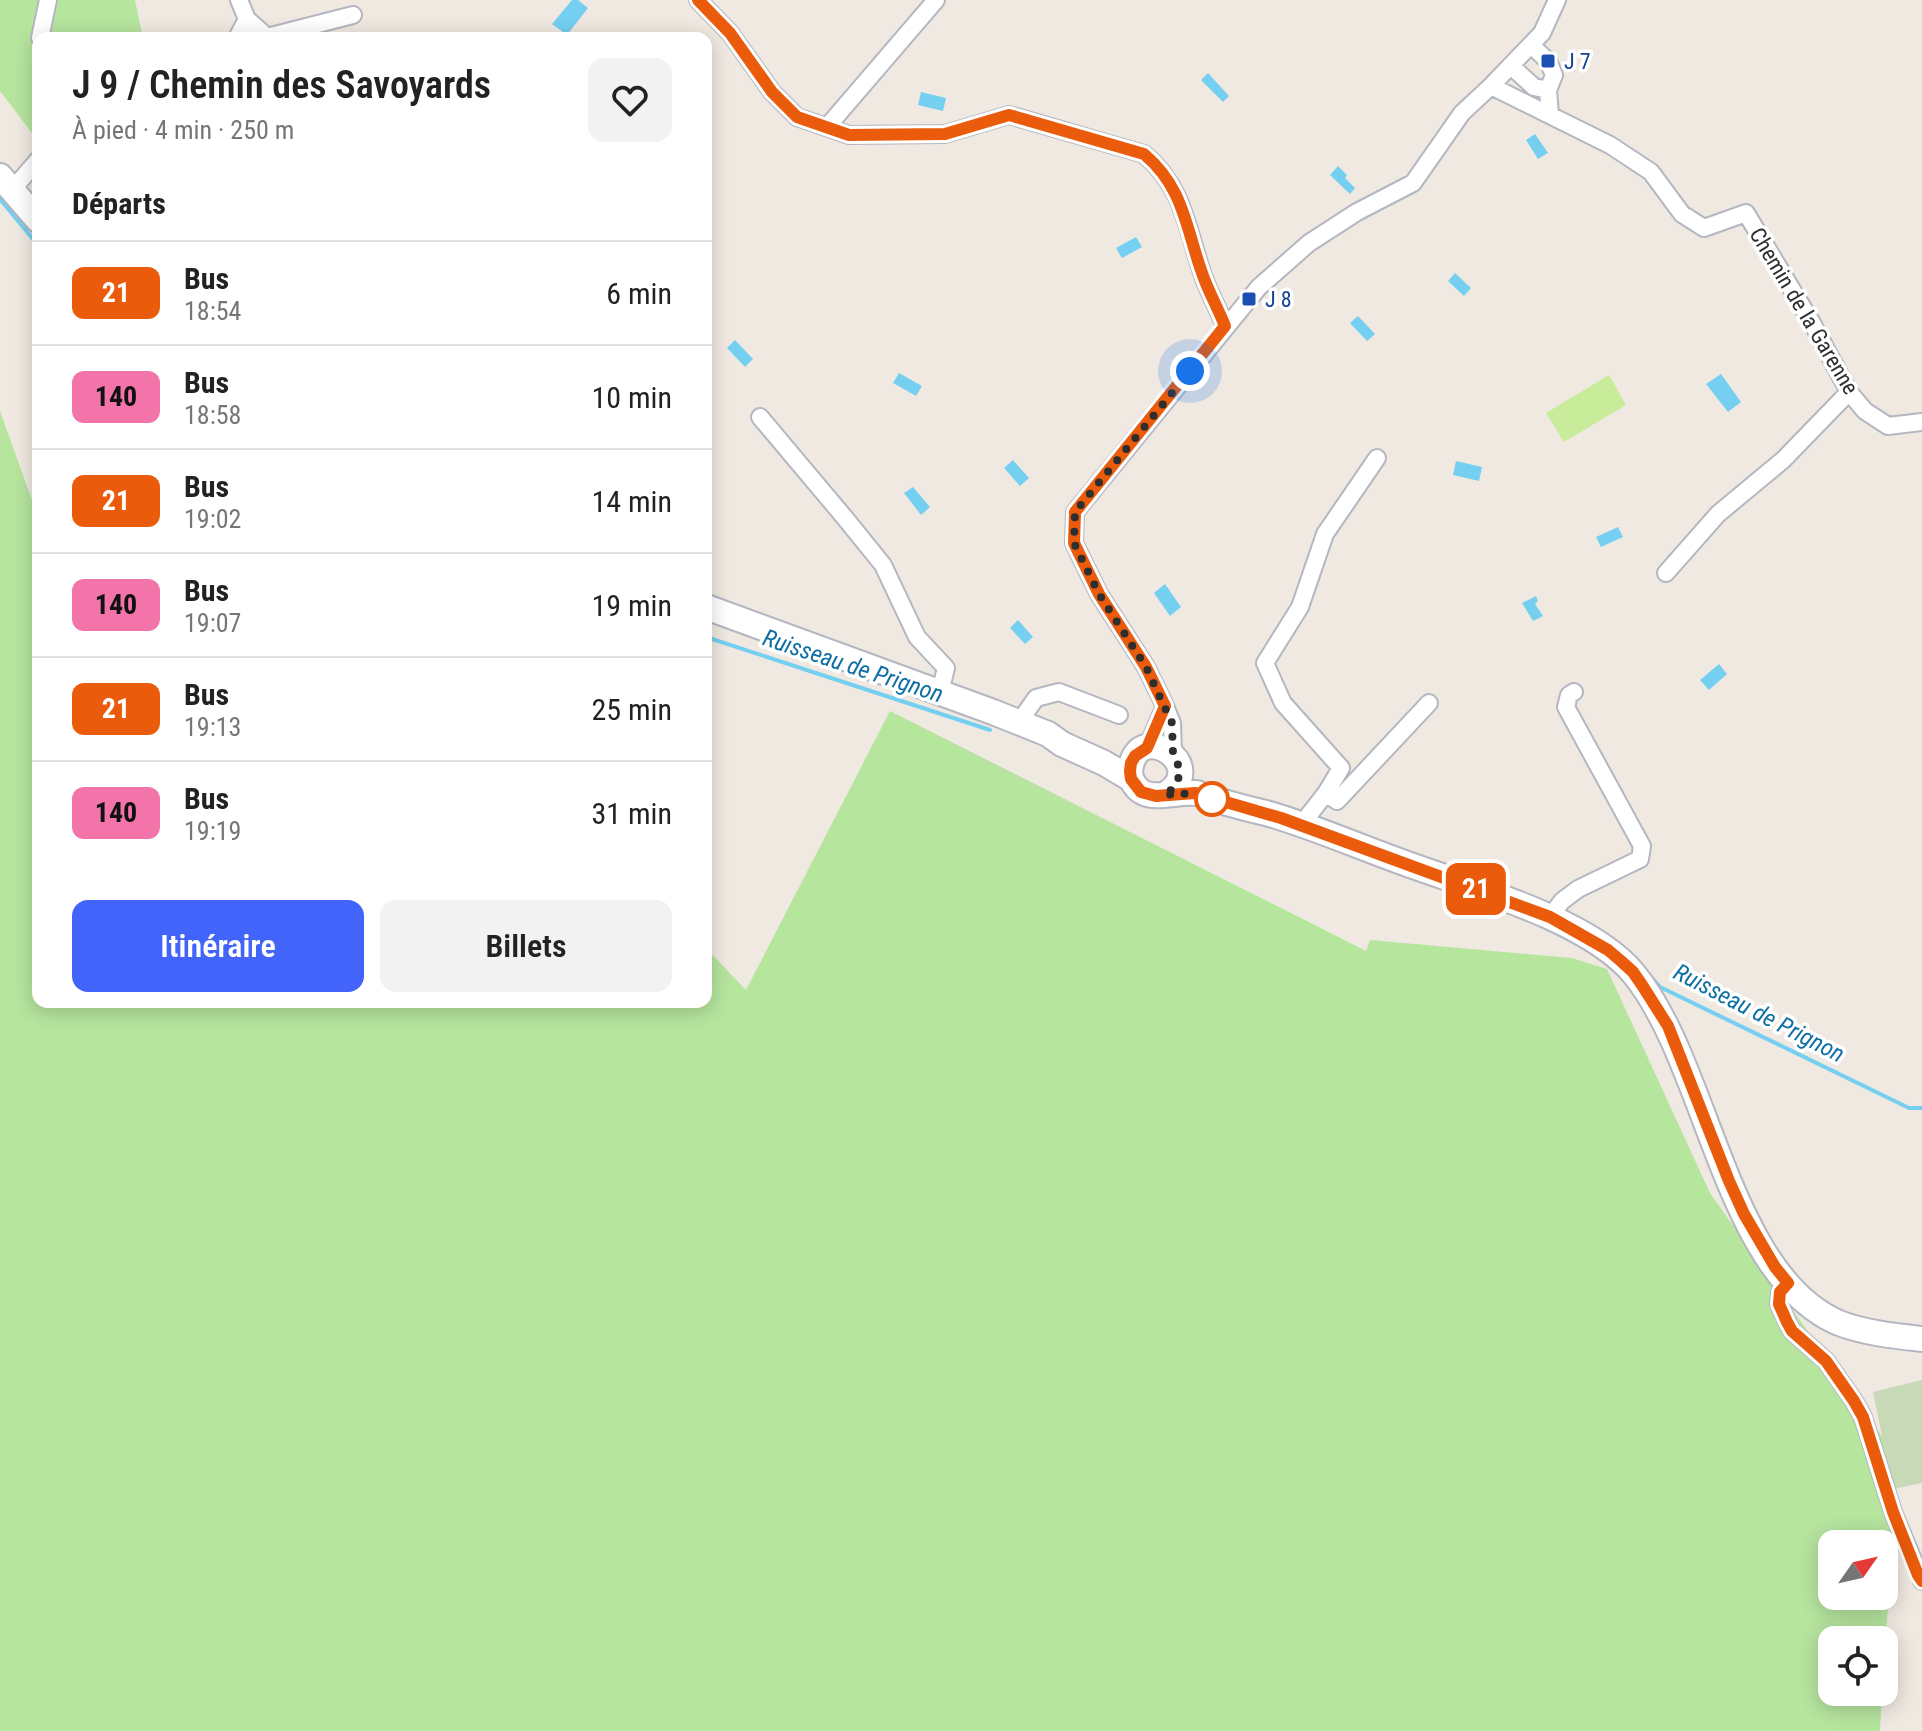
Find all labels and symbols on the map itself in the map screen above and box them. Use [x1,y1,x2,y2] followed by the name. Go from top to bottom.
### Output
[1564,49,1591,74] place label: J 7
[1539,52,1557,70] marker: J 7
[1744,223,1864,399] street label: Chemin de la Garenne
[1265,287,1292,312] place label: J 8
[1240,290,1258,308] marker: J 8
[1170,351,1210,391] your location
[759,624,947,708] water label: Ruisseau de Prignon
[1195,782,1229,816] unlabelled marker
[1440,863,1512,915] line badge: 21
[1669,958,1849,1068] water label: Ruisseau de Prignon
[1818,1530,1898,1610] north arrow

